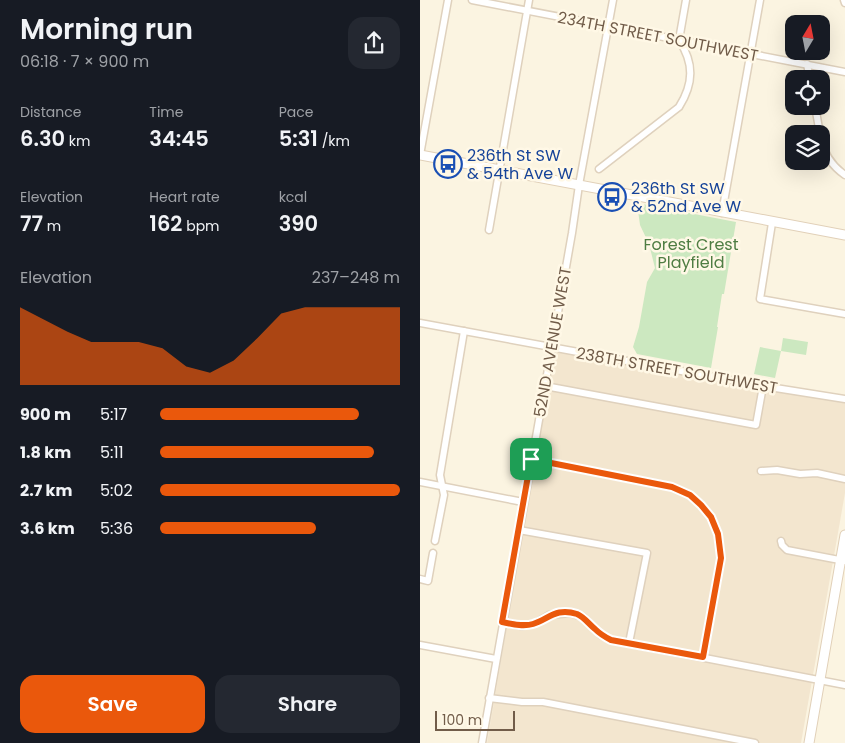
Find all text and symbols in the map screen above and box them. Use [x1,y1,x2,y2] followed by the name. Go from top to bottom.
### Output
[555,6,761,67] street label: 234TH STREET SOUTHWEST
[20,10,193,49] text: Morning run
[785,15,830,60] north arrow
[785,15,830,170] map controls
[348,17,400,69] button: share
[20,50,149,73] text: 06:18 · 7 × 900 m
[785,70,830,115] button: locate
[20,102,81,122] text: Distance
[149,102,183,122] text: Time
[279,102,313,122] text: Pace
[20,124,65,153] text: 6.30
[149,124,209,153] text: 34:45
[279,124,318,153] text: 5:31
[785,125,830,170] button: layers
[65,131,90,151] text: km
[318,131,350,151] text: /km
[467,144,573,185] place label: 236th St SW & 54th Ave W
[433,149,463,179] bus stop icon: 236th St SW & 54th Ave W
[631,177,742,218] place label: 236th St SW & 52nd Ave W
[597,182,627,212] bus stop icon: 236th St SW & 52nd Ave W
[20,187,83,207] text: Elevation
[149,187,220,207] text: Heart rate
[279,187,307,207] text: kcal
[20,209,43,238] text: 77
[149,209,182,238] text: 162
[279,209,318,238] text: 390
[43,216,61,236] text: m
[182,216,220,236] text: bpm
[643,233,739,274] park label: Forest Crest Playfield
[528,265,577,419] street label: 52ND AVENUE WEST
[20,266,92,289] text: Elevation
[312,266,400,289] text: 237–248 m
[574,341,780,400] street label: 238TH STREET SOUTHWEST
[20,403,71,426] text: 900 m
[100,403,127,426] text: 5:17
[510,438,552,480] pin
[20,441,71,464] text: 1.8 km
[100,441,124,464] text: 5:11
[517,445,545,473] icon: arrive
[20,479,72,502] text: 2.7 km
[100,479,133,502] text: 5:02
[20,517,75,540] text: 3.6 km
[100,517,133,540] text: 5:36
[20,675,205,733] button: Save
[215,675,400,733] button: Share
[435,708,515,731] scale bar
[442,710,482,730] text: 100 m

